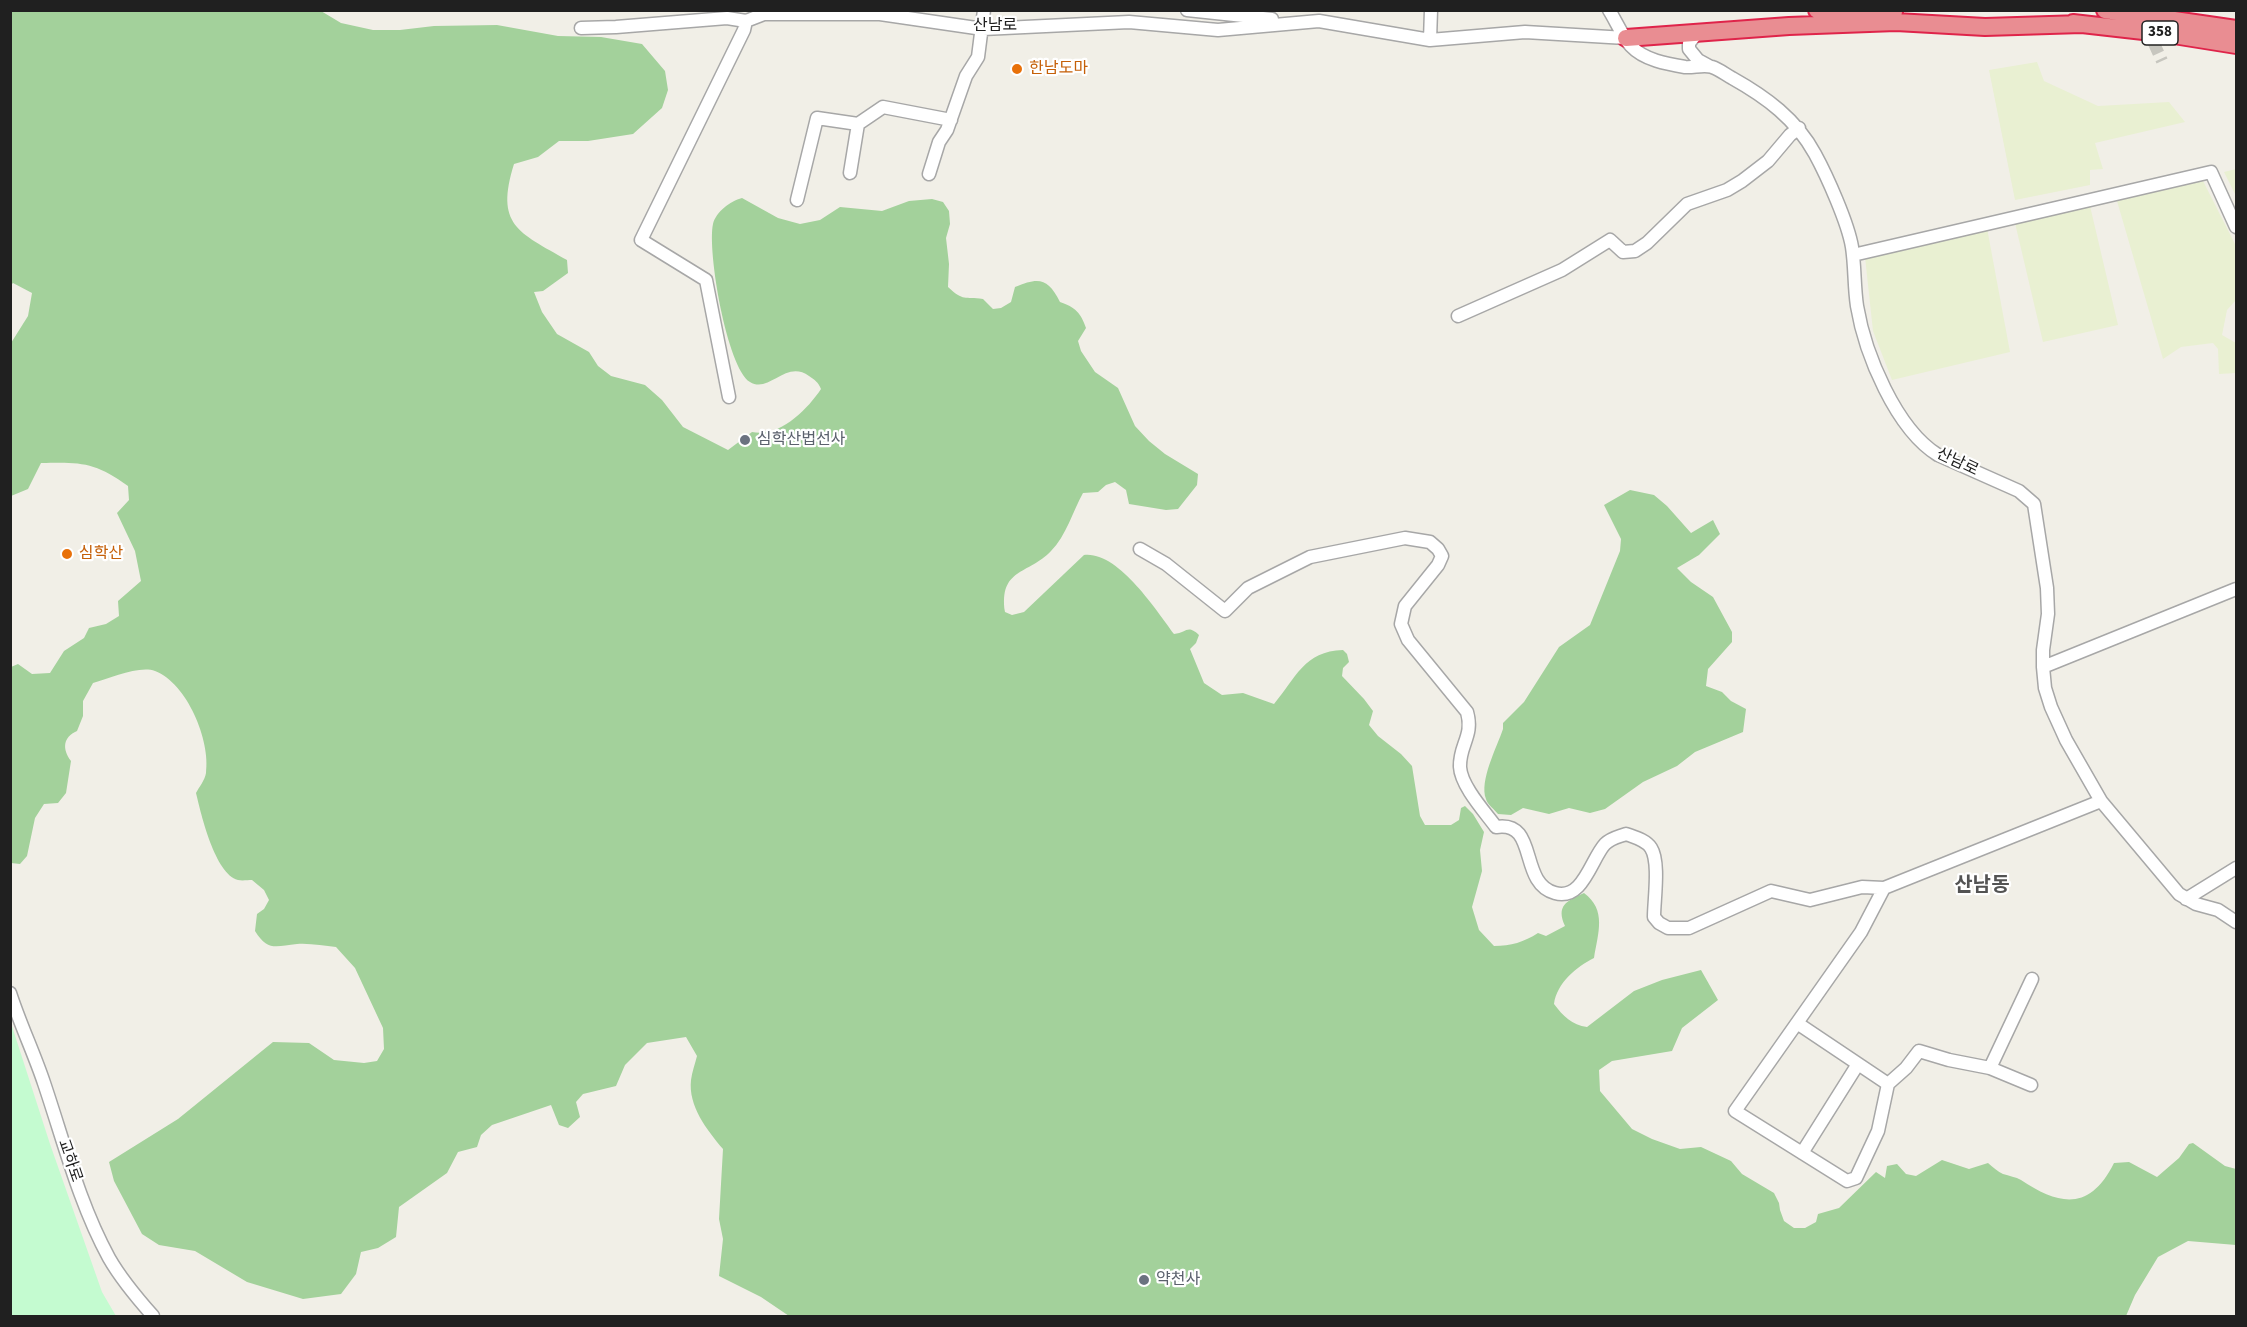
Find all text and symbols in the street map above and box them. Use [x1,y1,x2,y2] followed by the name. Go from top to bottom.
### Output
[973,16,1017,36] street label: 산남로
[2142,21,2178,45] road number: 358
[1029,59,1088,79] place label: 한남도마
[1010,62,1024,76] marker: 한남도마
[757,430,845,450] place label: 심학산법선사
[738,433,752,447] marker: 심학산법선사
[1933,445,1981,481] street label: 산남로
[79,544,123,564] place label: 심학산
[60,547,74,561] marker: 심학산
[1954,875,2010,899] district label: 산남동
[53,1137,85,1185] street label: 교하로
[1156,1270,1200,1290] place label: 약천사
[1137,1273,1151,1287] marker: 약천사

